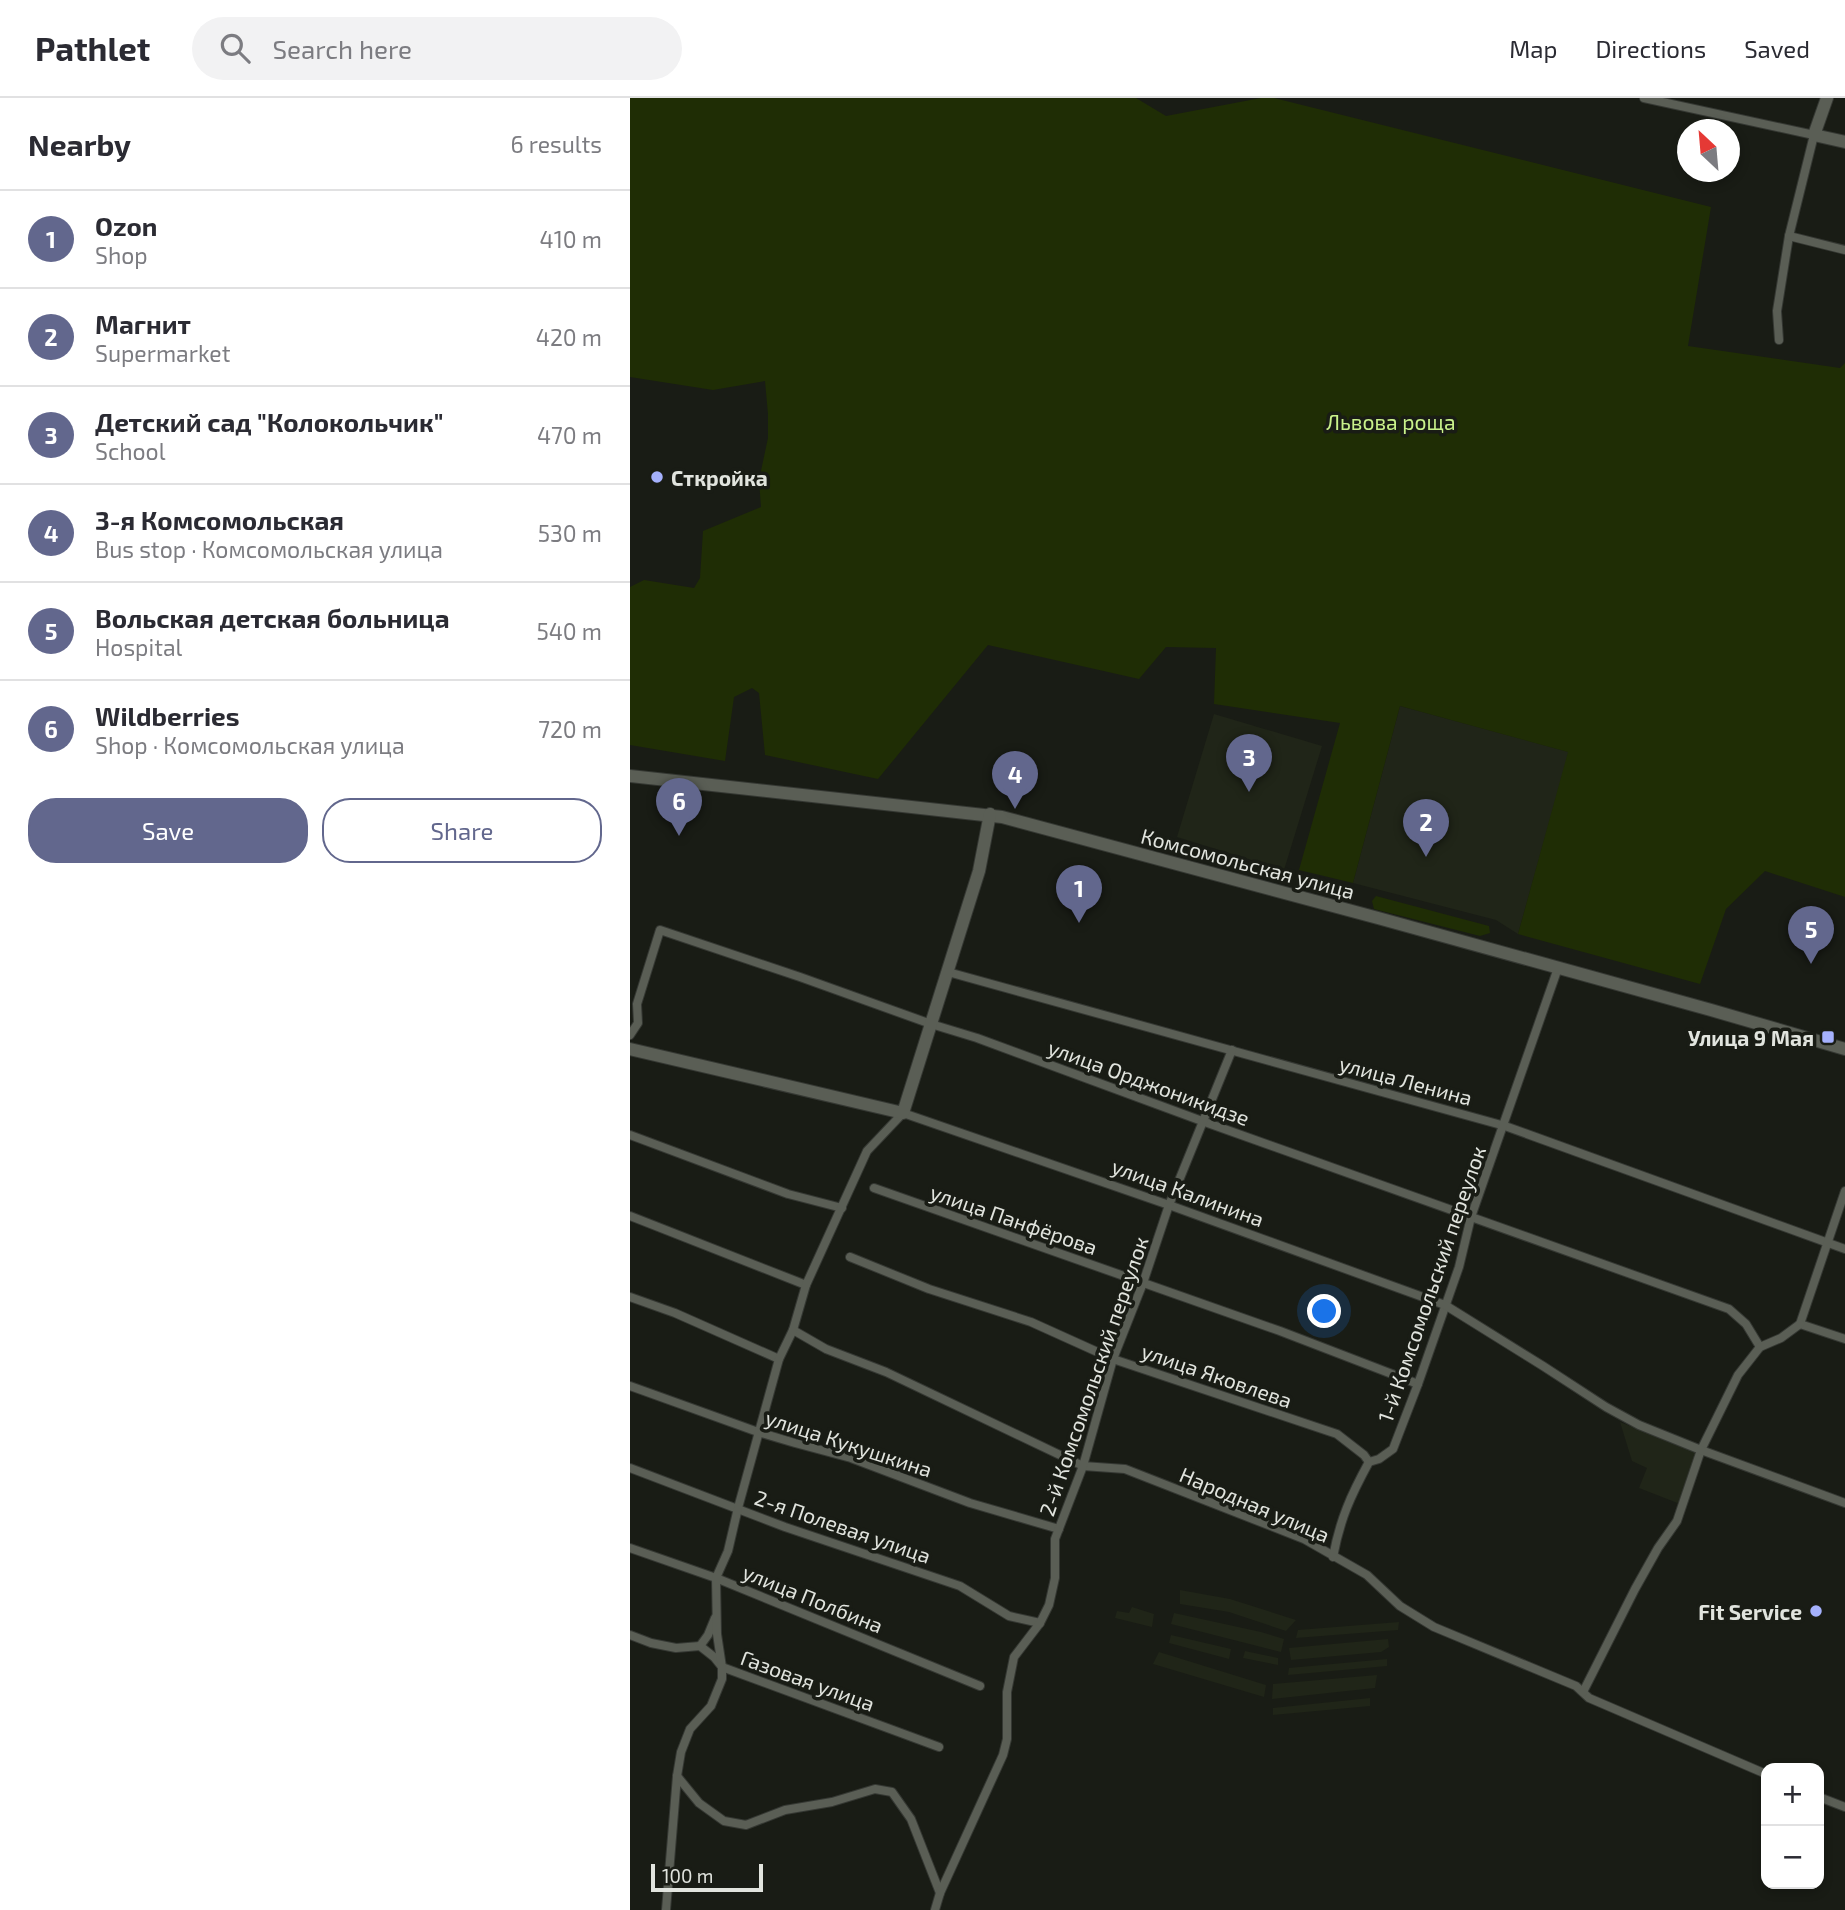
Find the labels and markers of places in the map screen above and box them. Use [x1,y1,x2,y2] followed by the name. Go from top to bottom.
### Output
[671,465,768,490] place label: Сткройка
[649,469,665,485] marker: Сткройка
[1226,734,1272,792] pin: 3
[992,751,1038,809] pin: 4
[656,778,702,836] pin: 6
[1403,799,1449,857] pin: 2
[1056,865,1102,923] pin: 1
[1788,906,1834,964] pin: 5
[1688,1025,1814,1050] place label: Улица 9 Мая
[1820,1029,1836,1045] marker: Улица 9 Мая
[1698,1599,1802,1624] place label: Fit Service
[1808,1603,1824,1619] marker: Fit Service

